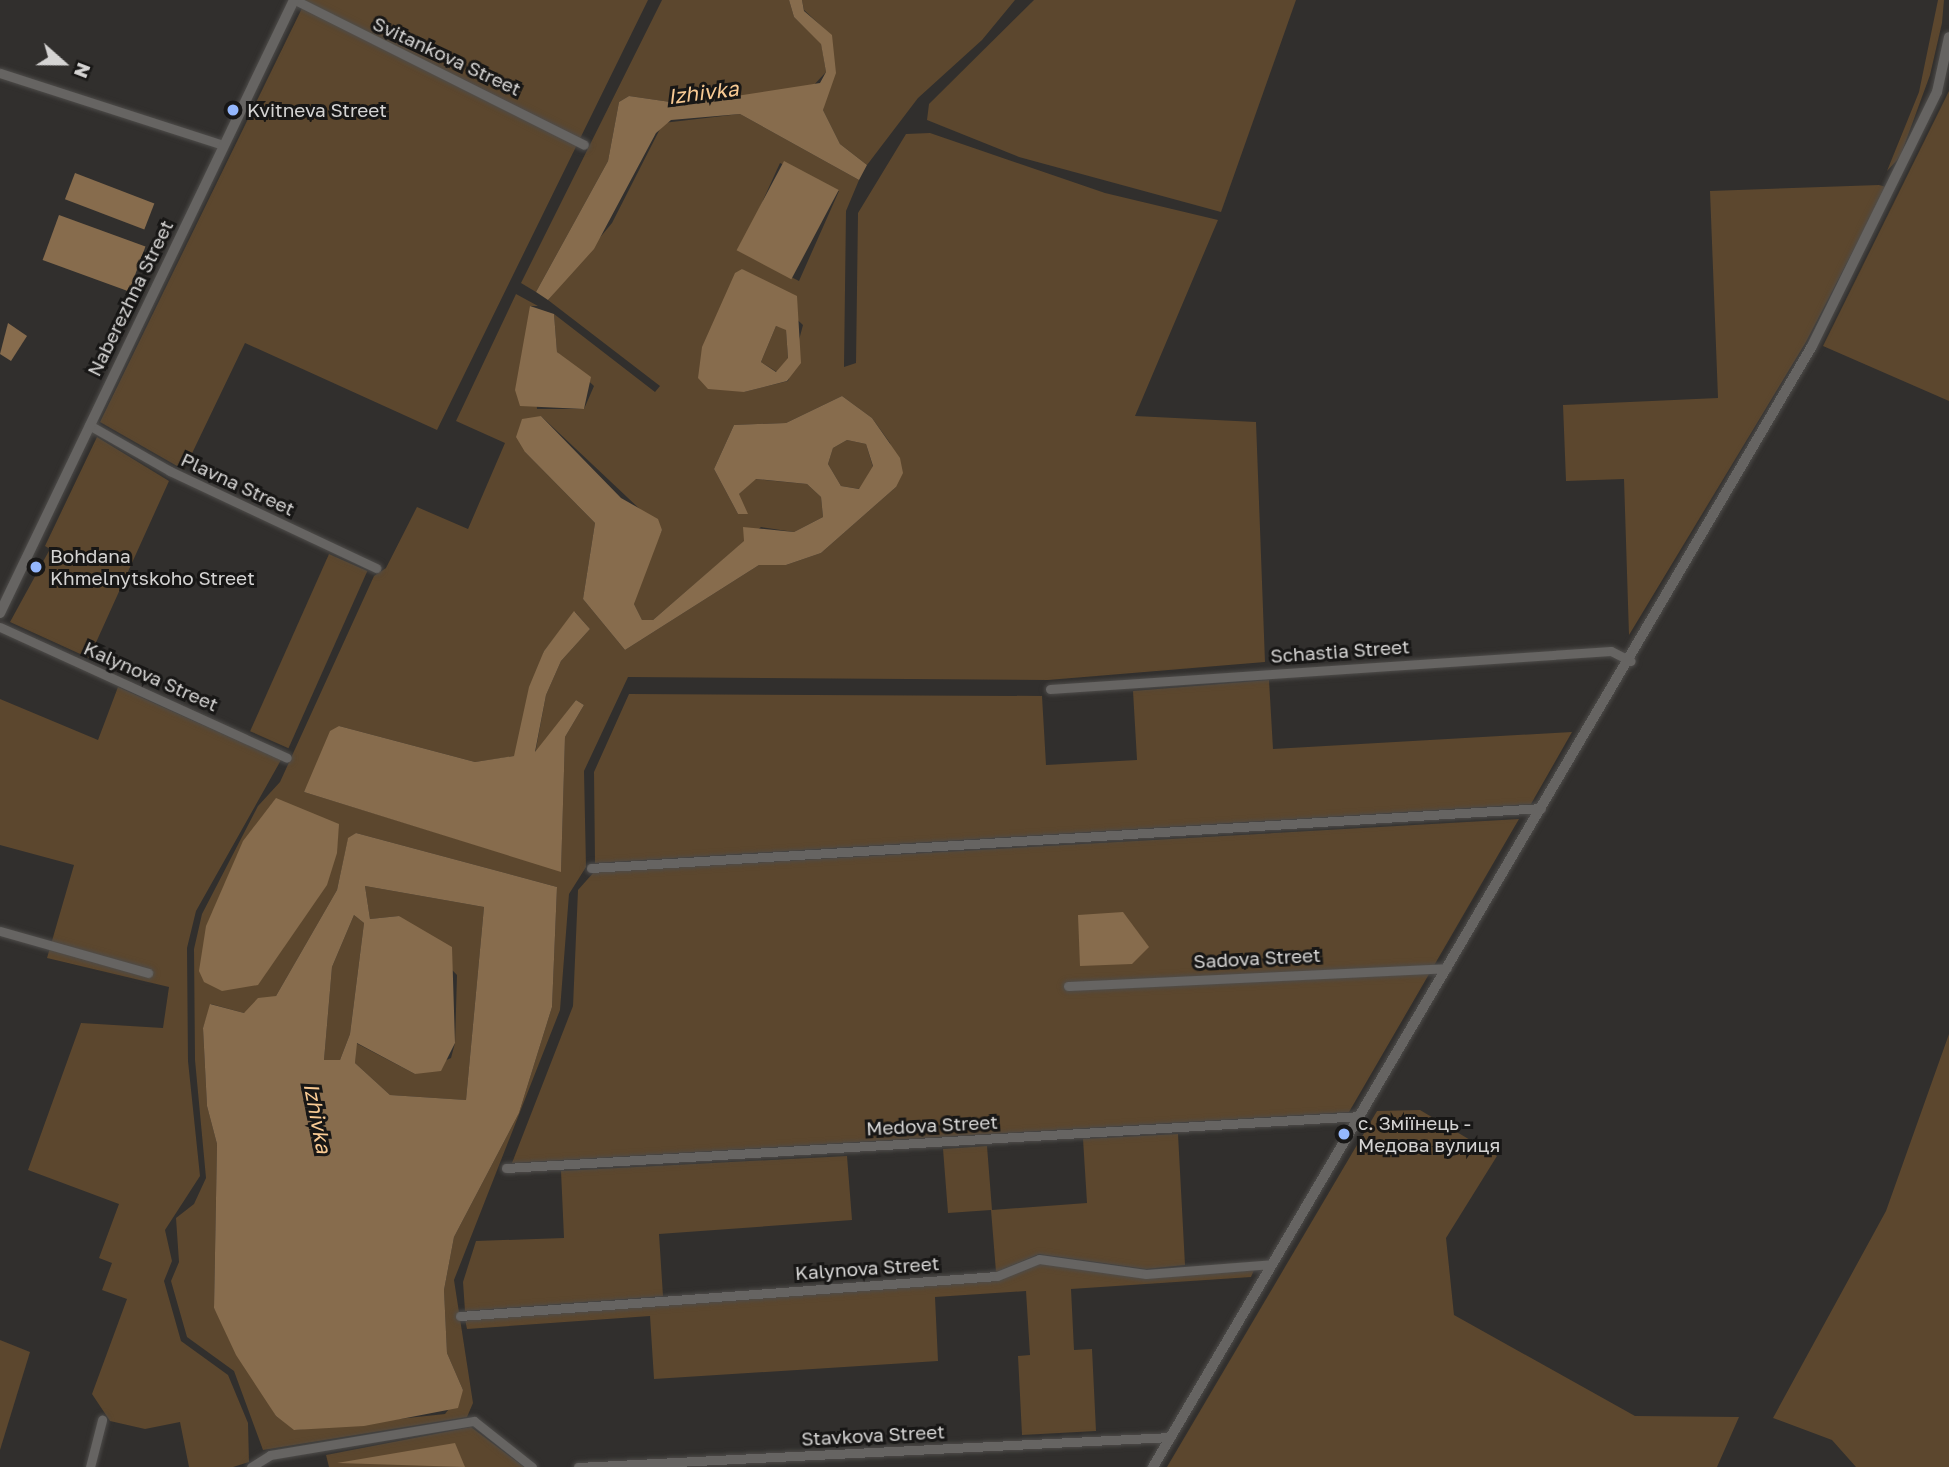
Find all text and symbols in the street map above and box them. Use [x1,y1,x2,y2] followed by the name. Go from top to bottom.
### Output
[369,12,525,100] street label: Svitankova Street
[28,28,98,98] north arrow
[70,60,96,82] text: N
[666,75,740,109] water label: Izhivka
[247,99,387,121] place label: Kvitneva Street
[225,102,241,118] marker: Kvitneva Street
[82,216,178,380] street label: Naberezhna Street
[177,448,299,520] street label: Plavna Street
[50,545,255,589] place label: Bohdana Khmelnytskoho Street
[28,559,44,575] marker: Bohdana Khmelnytskoho Street
[1270,635,1410,667] street label: Schastia Street
[80,636,222,716] street label: Kalynova Street
[1193,943,1321,973] street label: Sadova Street
[299,1081,337,1155] water label: Izhivka
[866,1110,998,1140] street label: Medova Street
[1358,1112,1500,1156] place label: с. Зміїнець - Медова вулиця
[1336,1126,1352,1142] marker: с. Зміїнець - Медова вулиця
[794,1252,940,1284] street label: Kalynova Street
[801,1420,945,1450] street label: Stavkova Street

